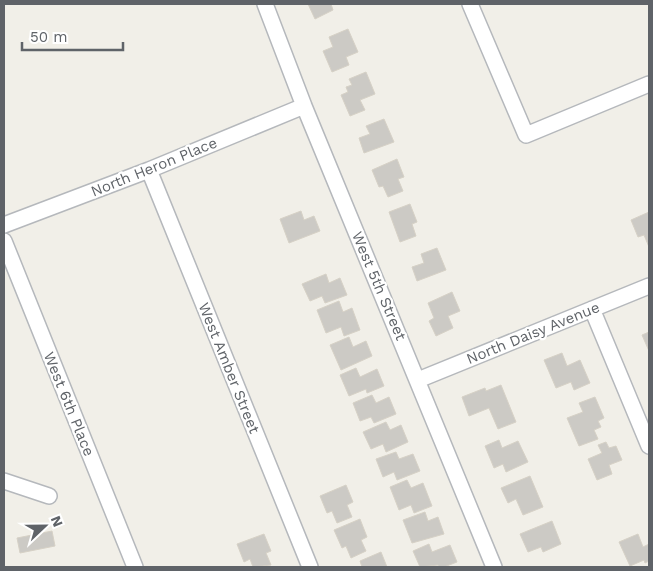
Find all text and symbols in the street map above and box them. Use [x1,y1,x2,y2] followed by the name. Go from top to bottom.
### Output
[22,20,124,52] scale bar
[30,28,67,46] text: 50 m
[88,133,220,201] street label: North Heron Place
[348,229,410,344] street label: West 5th Street
[464,298,602,368] street label: North Daisy Avenue
[195,300,264,437] street label: West Amber Street
[40,349,98,459] street label: West 6th Place
[20,501,70,551] north arrow
[48,513,66,529] text: N

